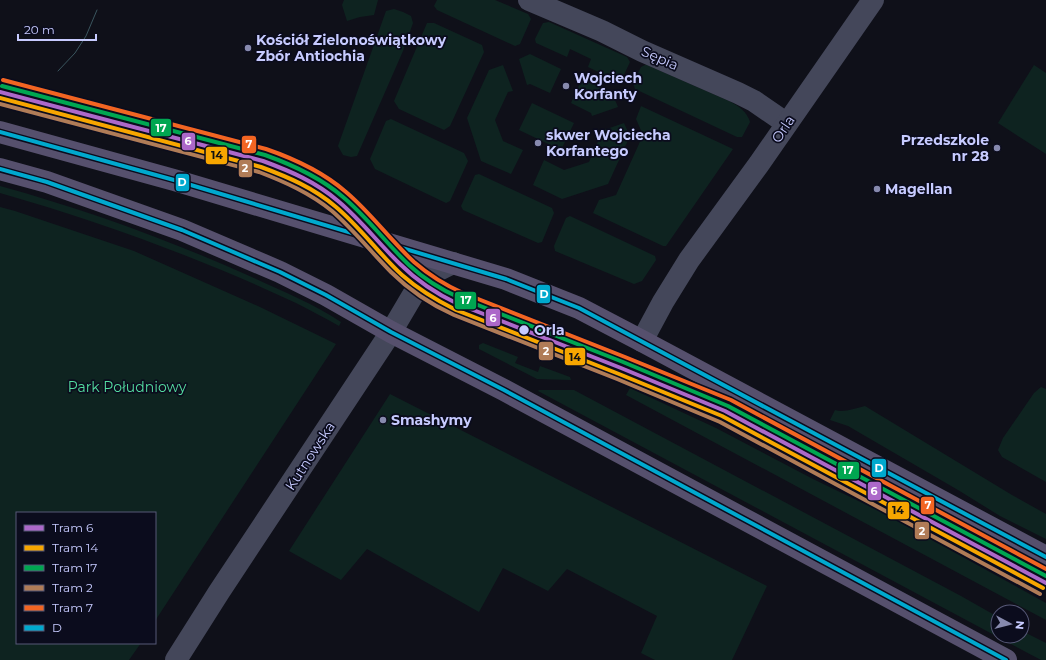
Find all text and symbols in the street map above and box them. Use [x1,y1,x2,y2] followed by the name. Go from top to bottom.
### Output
[18,16,96,42] scale bar
[24,22,55,37] text: 20 m
[256,31,447,65] place label: Kościół Zielonoświątkowy Zbór Antiochia
[639,42,681,74] street label: Sępia
[243,43,253,53] marker: Kościół Zielonoświątkowy Zbór Antiochia
[574,69,642,103] place label: Wojciech Korfanty
[561,81,571,91] marker: Wojciech Korfanty
[767,112,799,146] street label: Orla
[150,118,172,137] line badge: 17
[155,121,167,135] text: 17
[546,126,671,160] place label: skwer Wojciecha Korfantego
[901,131,989,165] place label: Przedszkole nr 28
[181,132,196,151] line badge: 6
[184,134,192,148] text: 6
[241,135,257,154] line badge: 7
[246,137,253,151] text: 7
[533,138,543,148] marker: skwer Wojciecha Korfantego
[992,143,1002,153] marker: Przedszkole nr 28
[205,146,228,165] line badge: 14
[211,148,223,162] text: 14
[238,159,253,178] line badge: 2
[242,161,249,175] text: 2
[175,173,190,192] line badge: D
[177,175,187,189] text: D
[885,180,952,198] place label: Magellan
[872,184,882,194] marker: Magellan
[536,284,551,304] line badge: D
[539,287,549,301] text: D
[454,291,477,310] line badge: 17
[460,293,472,307] text: 17
[485,308,501,327] line badge: 6
[489,311,497,325] text: 6
[534,321,565,339] place label: Orla
[517,323,531,337] marker: Orla
[538,341,554,361] line badge: 2
[543,344,550,358] text: 2
[564,347,586,366] line badge: 14
[569,350,581,364] text: 14
[68,378,187,396] park label: Park Południowy
[391,411,472,429] place label: Smashymy
[378,415,388,425] marker: Smashymy
[281,418,339,494] street label: Kutnowska
[871,458,887,478] line badge: D
[837,461,860,480] line badge: 17
[874,461,884,475] text: D
[842,463,854,477] text: 17
[867,481,882,501] line badge: 6
[870,484,878,498] text: 6
[920,496,935,515] line badge: 7
[925,498,932,512] text: 7
[887,501,910,520] line badge: 14
[892,503,904,517] text: 14
[16,512,156,644] legend
[52,520,93,535] text: Tram 6
[914,521,930,540] line badge: 2
[919,524,926,538] text: 2
[52,540,98,555] text: Tram 14
[52,560,97,575] text: Tram 17
[52,580,93,595] text: Tram 2
[52,600,93,615] text: Tram 7
[990,604,1030,644] north arrow
[52,620,62,635] text: D
[1012,620,1027,630] text: N

